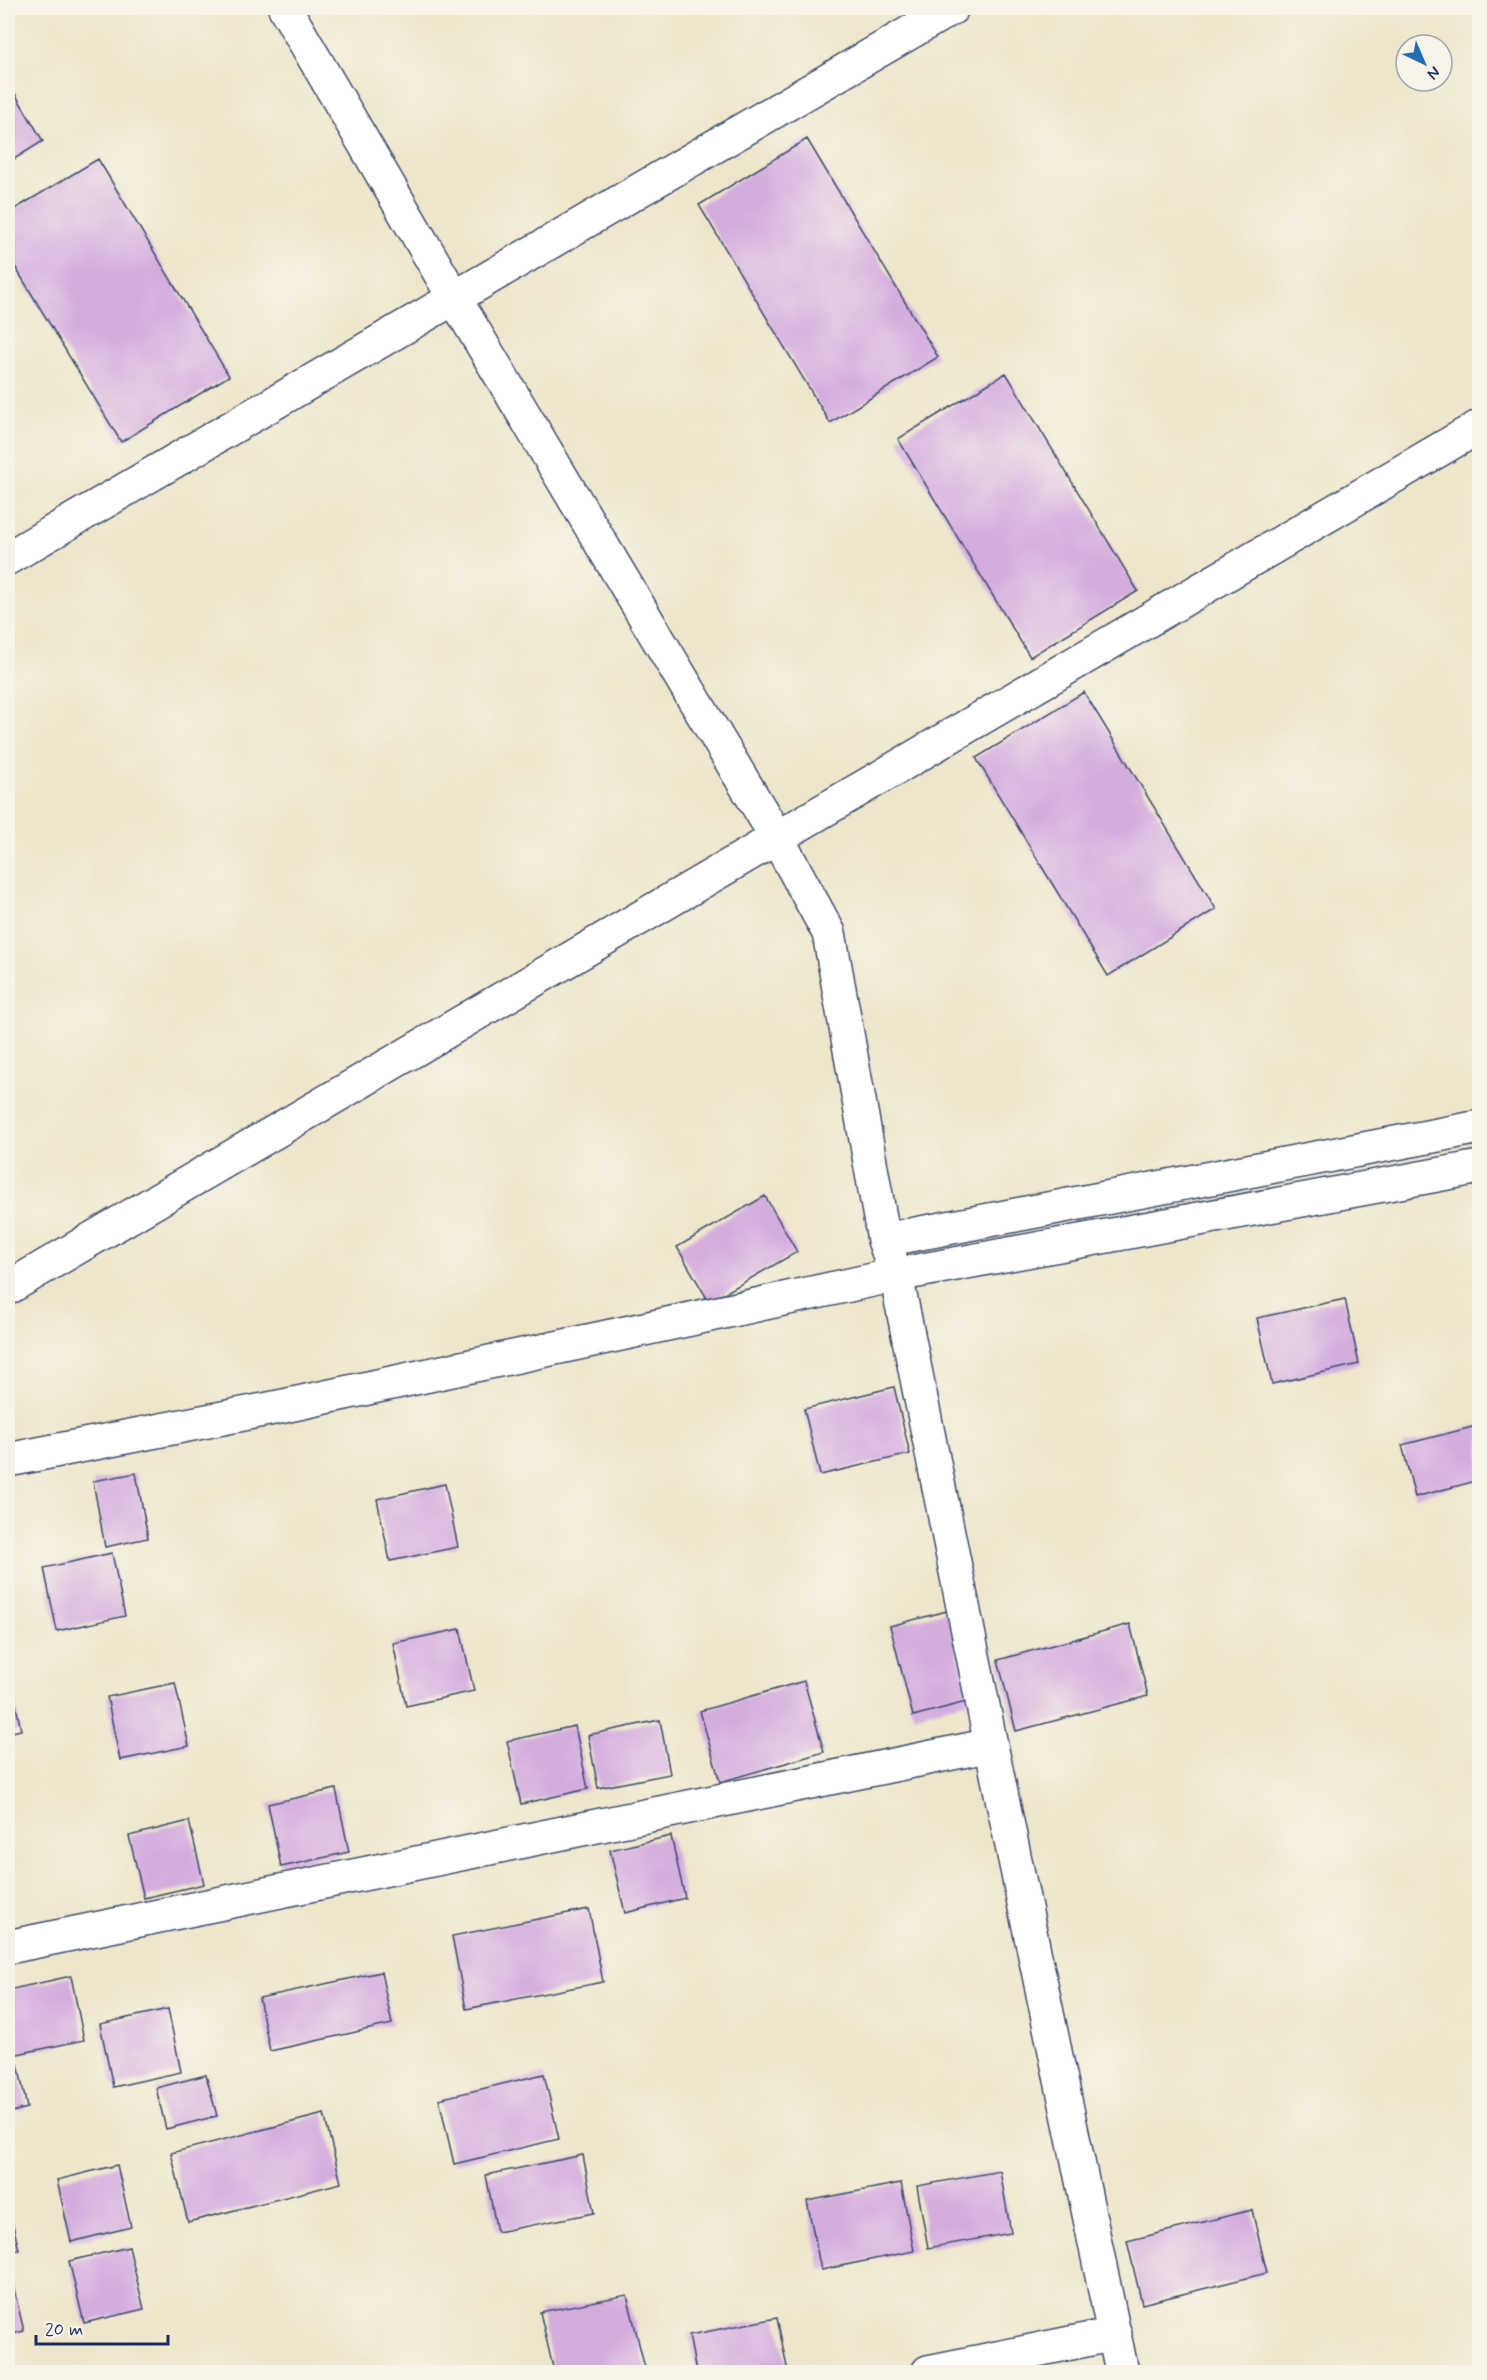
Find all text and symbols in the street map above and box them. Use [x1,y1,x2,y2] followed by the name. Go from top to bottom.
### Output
[1394,33,1454,93] north arrow
[1422,61,1445,84] text: N
[36,2308,168,2346] scale bar
[45,2318,83,2342] text: 20 m

